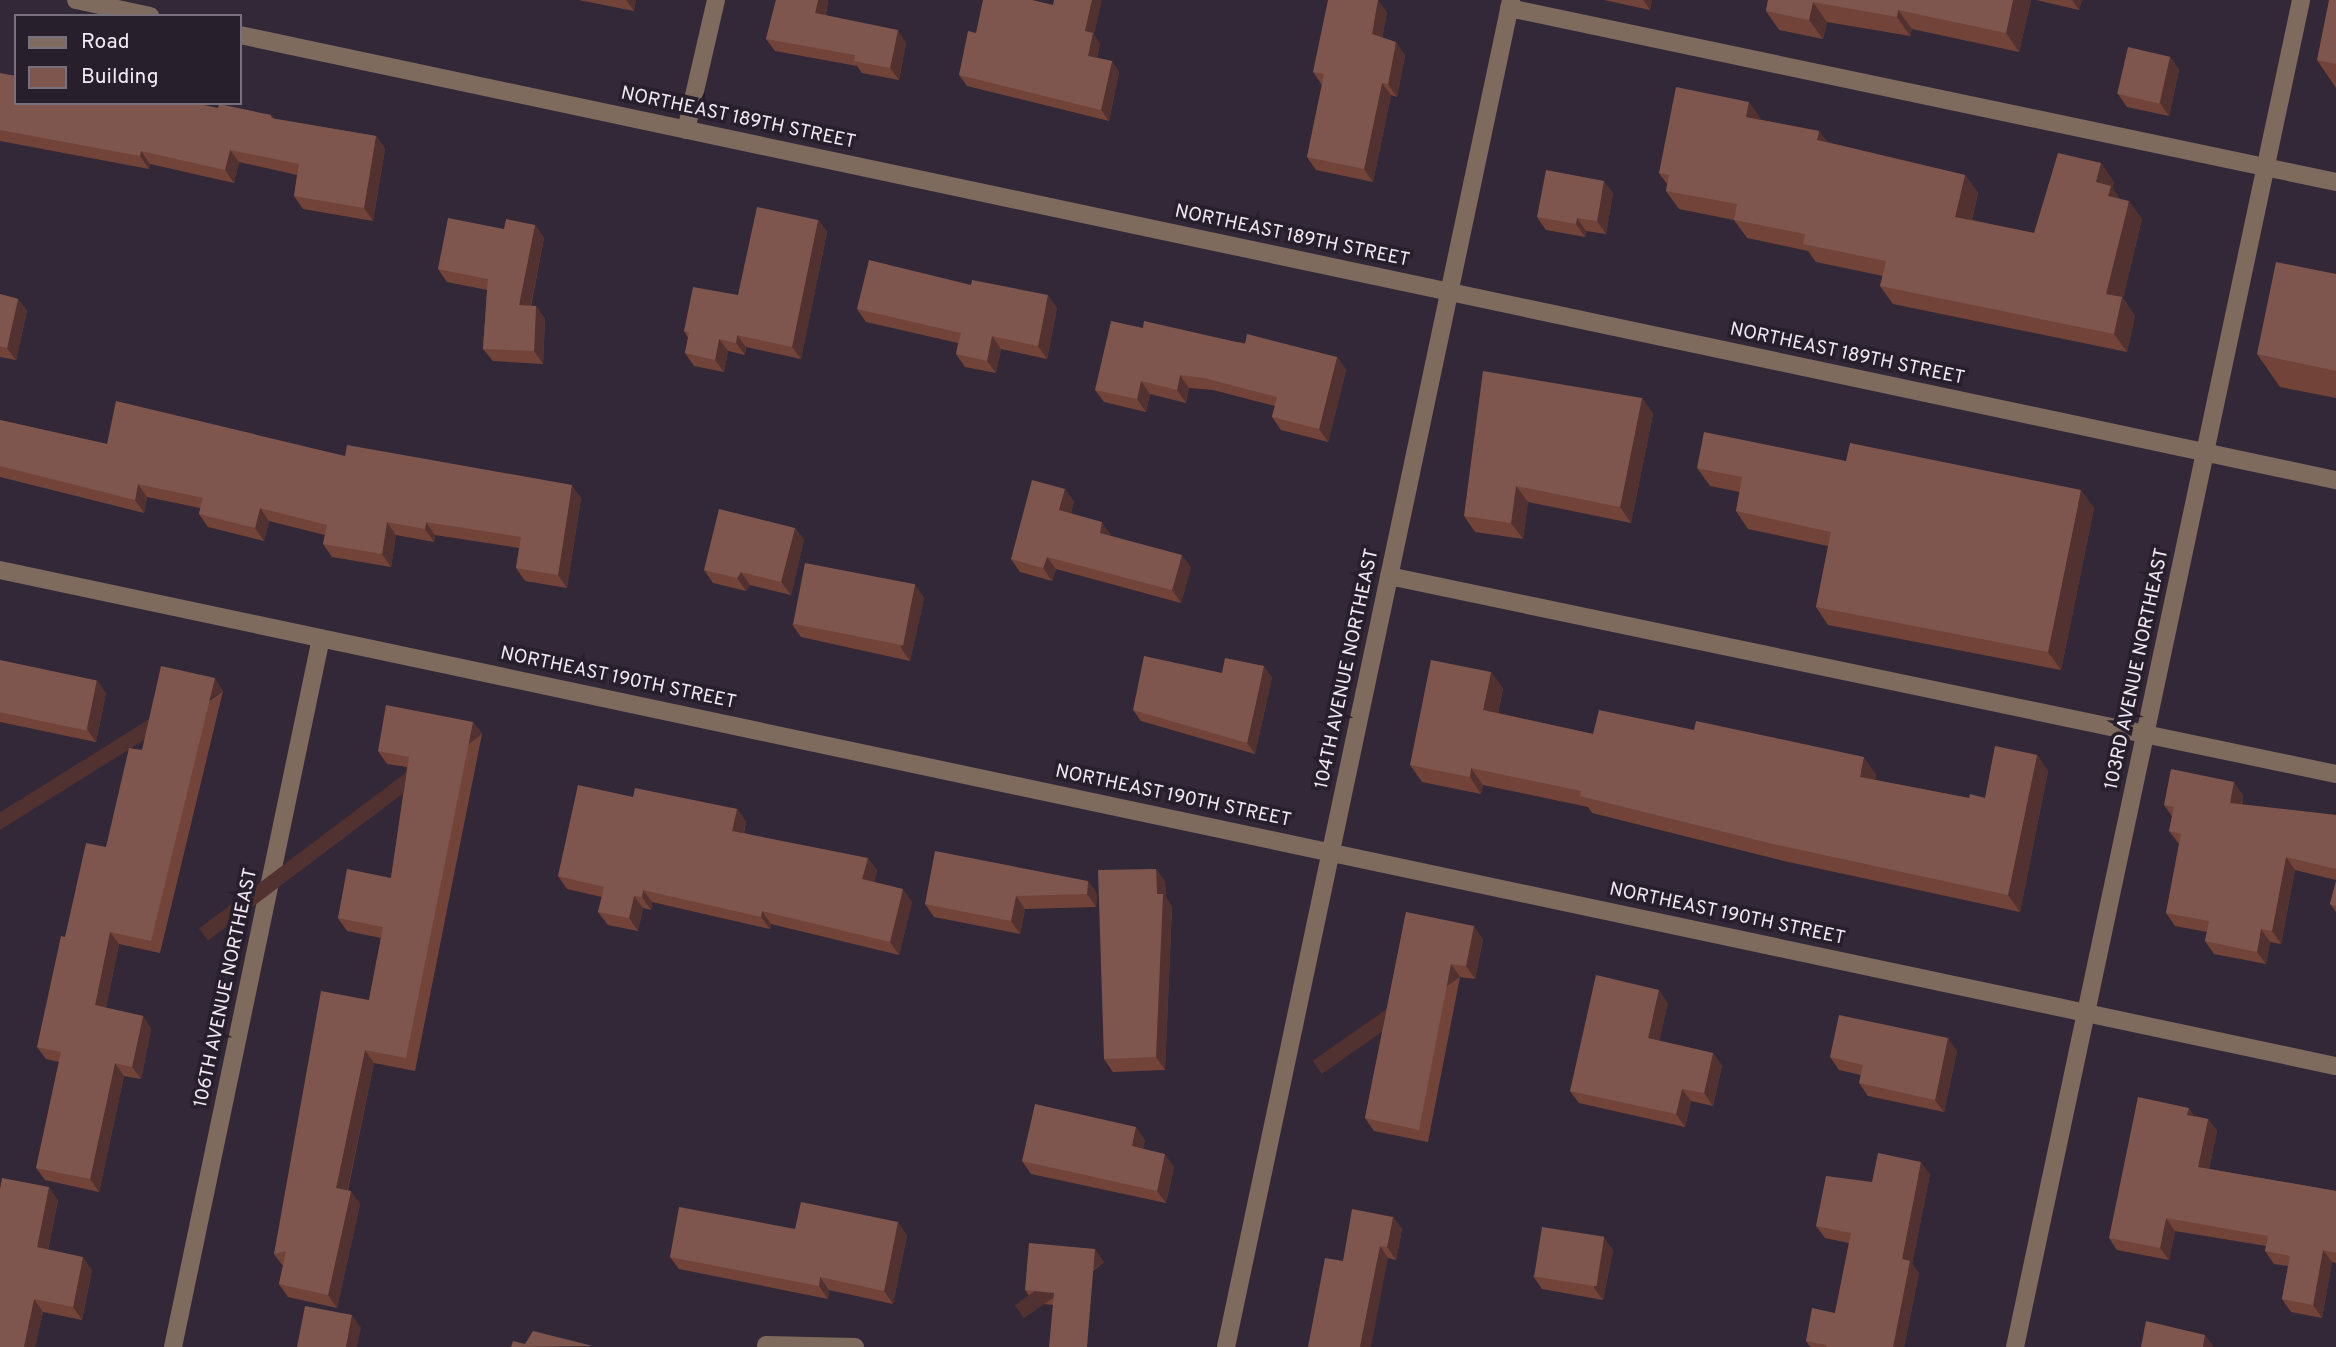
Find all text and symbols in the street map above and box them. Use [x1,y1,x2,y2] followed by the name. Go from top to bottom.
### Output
[14,14,242,105] legend
[81,29,130,56] text: Road
[81,64,159,91] text: Building
[618,83,858,155] street label: NORTHEAST 189TH STREET
[1172,201,1412,273] street label: NORTHEAST 189TH STREET
[1727,319,1967,391] street label: NORTHEAST 189TH STREET
[1311,546,1385,792] street label: 104TH AVENUE NORTHEAST
[2101,546,2175,792] street label: 103RD AVENUE NORTHEAST
[498,643,738,715] street label: NORTHEAST 190TH STREET
[1053,761,1293,833] street label: NORTHEAST 190TH STREET
[190,866,264,1110] street label: 106TH AVENUE NORTHEAST
[1607,879,1847,951] street label: NORTHEAST 190TH STREET

